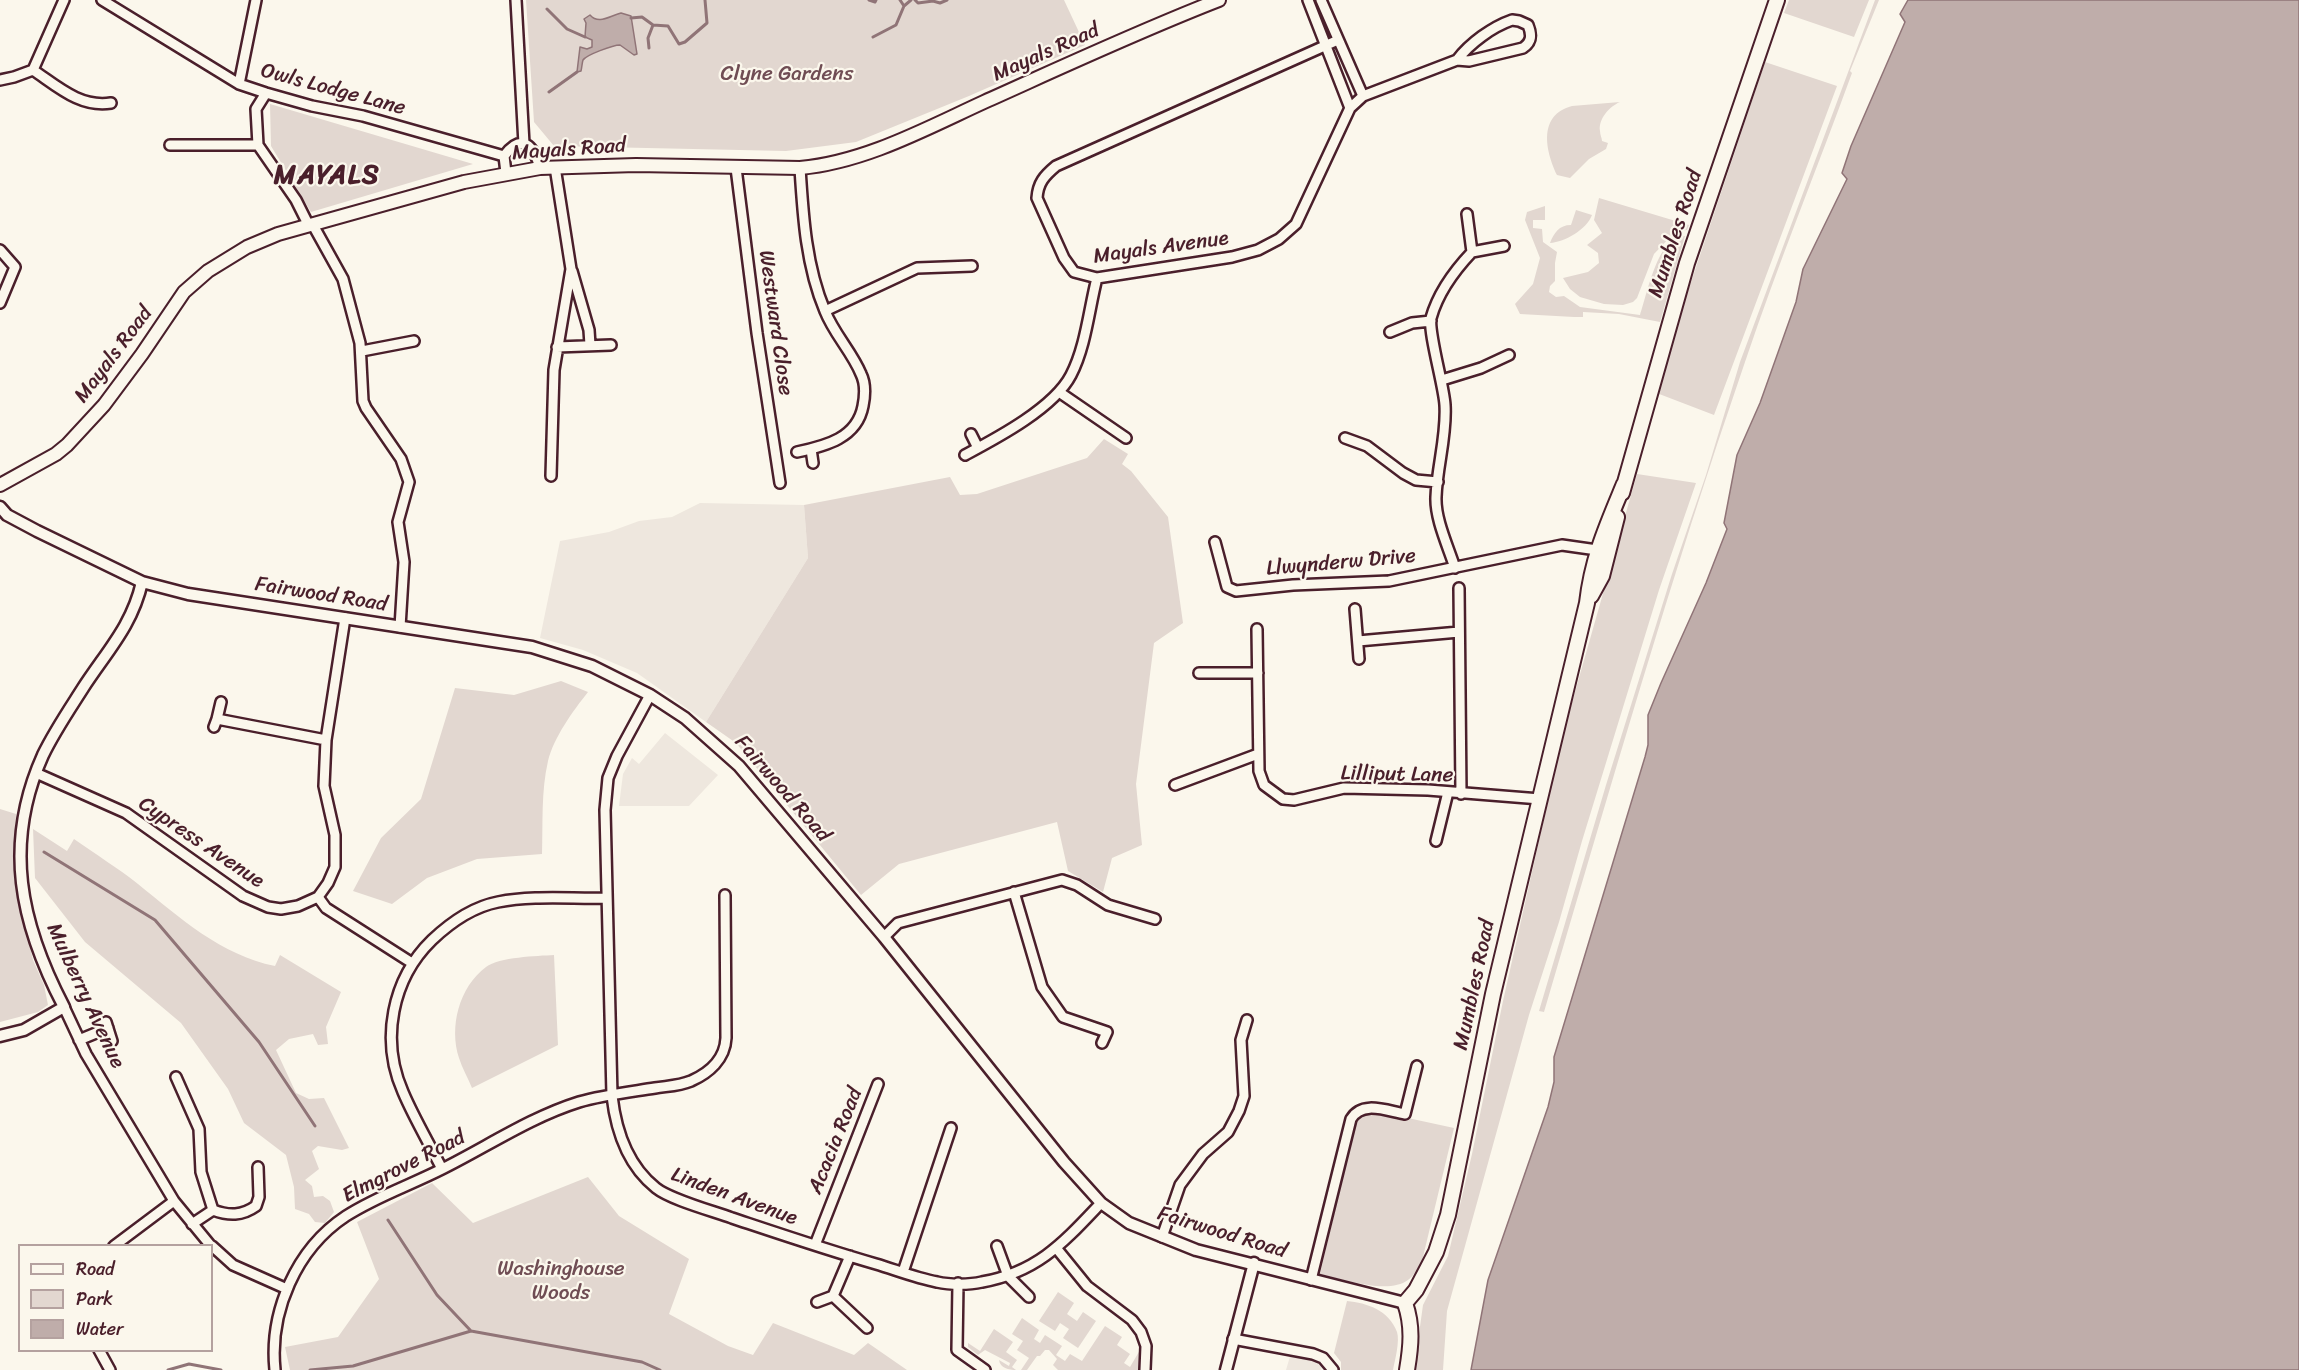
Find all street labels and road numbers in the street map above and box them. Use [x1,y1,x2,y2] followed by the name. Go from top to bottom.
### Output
[989,18,1103,88] street label: Mayals Road
[258,59,408,121] street label: Owls Lodge Lane
[511,133,627,167] street label: Mayals Road
[1644,167,1708,301] street label: Mumbles Road
[1092,226,1230,270] street label: Mayals Avenue
[752,249,798,397] street label: Westward Close
[70,302,158,408] street label: Mayals Road
[1265,544,1417,582] street label: Llwynderw Drive
[253,572,389,618] street label: Fairwood Road
[729,730,835,848] street label: Fairwood Road
[1340,761,1454,789] street label: Lilliput Lane
[133,792,269,894] street label: Cypress Avenue
[1449,918,1501,1052] street label: Mumbles Road
[40,920,130,1072] street label: Mulberry Avenue
[803,1084,869,1198] street label: Acacia Road
[338,1125,470,1209] street label: Elmgrove Road
[667,1162,801,1232] street label: Linden Avenue
[1154,1201,1290,1265] street label: Fairwood Road

